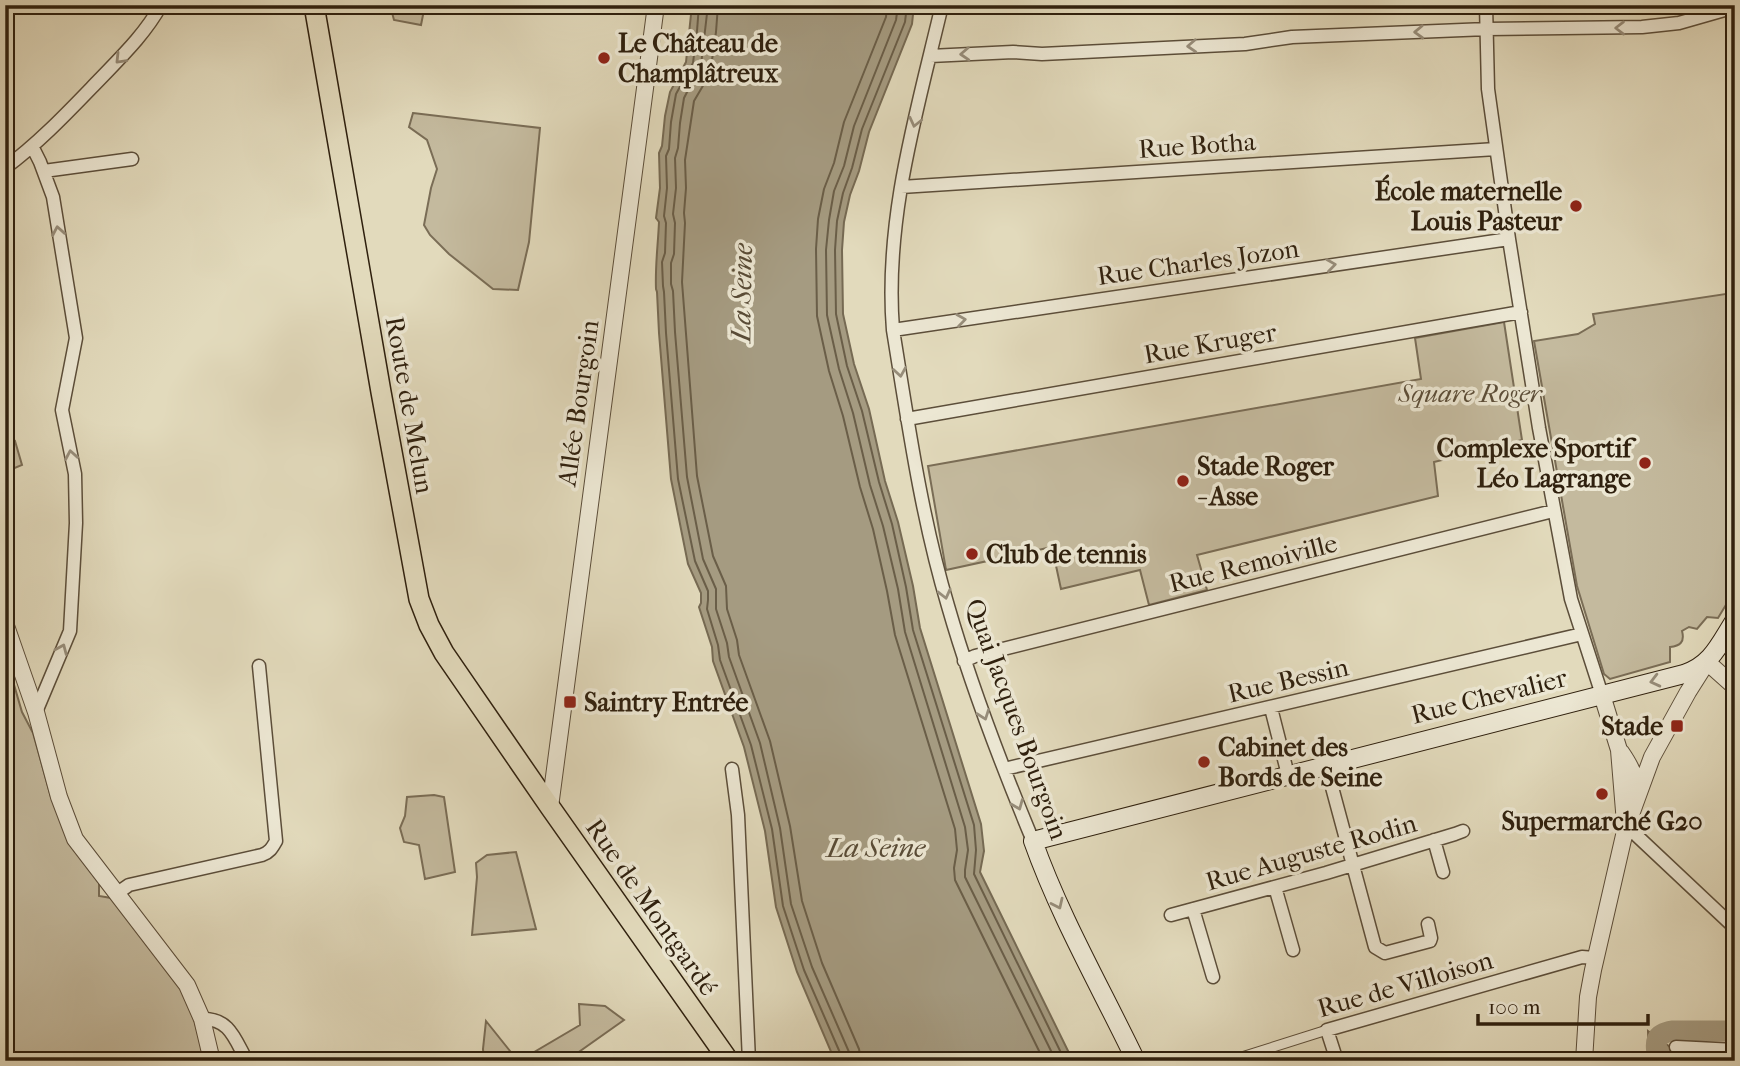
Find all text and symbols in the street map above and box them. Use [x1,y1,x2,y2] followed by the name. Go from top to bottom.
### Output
[1614,20,1625,36] one-way arrow
[1413,24,1424,39] one-way arrow
[618,28,779,89] place label: Le Château de Champlâtreux
[1186,39,1197,54] one-way arrow
[959,47,970,62] one-way arrow
[596,50,612,66] marker: Le Château de Champlâtreux
[115,51,128,64] one-way arrow
[909,116,924,128] one-way arrow
[1137,126,1258,165] street label: Rue Botha
[1375,174,1563,237] place label: École maternelle Louis Pasteur
[1568,198,1584,214] marker: École maternelle Louis Pasteur
[52,225,67,237] one-way arrow
[1095,233,1301,292] street label: Rue Charles Jozon
[724,243,759,345] water label: La Seine
[1325,258,1337,273] one-way arrow
[955,313,966,328] one-way arrow
[379,314,440,496] street label: Route de Melun
[1141,317,1279,370] street label: Rue Kruger
[551,318,605,489] street label: Allée Bourgoin
[892,366,907,377] one-way arrow
[1398,378,1544,409] park label: Square Roger
[1437,433,1636,494] place label: Complexe Sportif Léo Lagrange
[64,449,79,461] one-way arrow
[1197,451,1335,512] place label: Stade Roger - Asse
[1637,455,1653,471] marker: Complexe Sportif Léo Lagrange
[1175,473,1191,489] marker: Stade Roger - Asse
[1166,528,1341,599] street label: Rue Remoiville
[986,539,1147,570] place label: Club de tennis
[964,546,980,562] marker: Club de tennis
[936,588,951,600] one-way arrow
[959,595,1075,844] street label: Quai Jacques Bourgoin
[54,644,68,656] one-way arrow
[1225,652,1352,709] street label: Rue Bessin
[1408,662,1570,731] street label: Rue Chevalier
[1649,673,1661,687] one-way arrow
[584,687,749,718] place label: Saintry Entrée
[562,694,578,710] marker: Saintry Entrée
[976,709,990,721] one-way arrow
[1601,711,1663,742] place label: Stade
[1669,718,1685,734] marker: Stade
[1218,732,1383,793] place label: Cabinet des Bords de Seine
[1196,754,1212,770] marker: Cabinet des Bords de Seine
[1594,786,1610,802] marker: Supermarché G20
[1010,799,1024,811] one-way arrow
[1501,806,1703,837] place label: Supermarché G20
[1202,808,1420,897] street label: Rue Auguste Rodin
[579,813,724,1002] street label: Rue de Montgardé
[825,831,926,864] water label: La Seine
[1050,897,1064,909] one-way arrow
[1314,945,1496,1024] street label: Rue de Villoison
[1478,982,1647,1026] scale bar
[1488,995,1541,1019] text: 100 m

